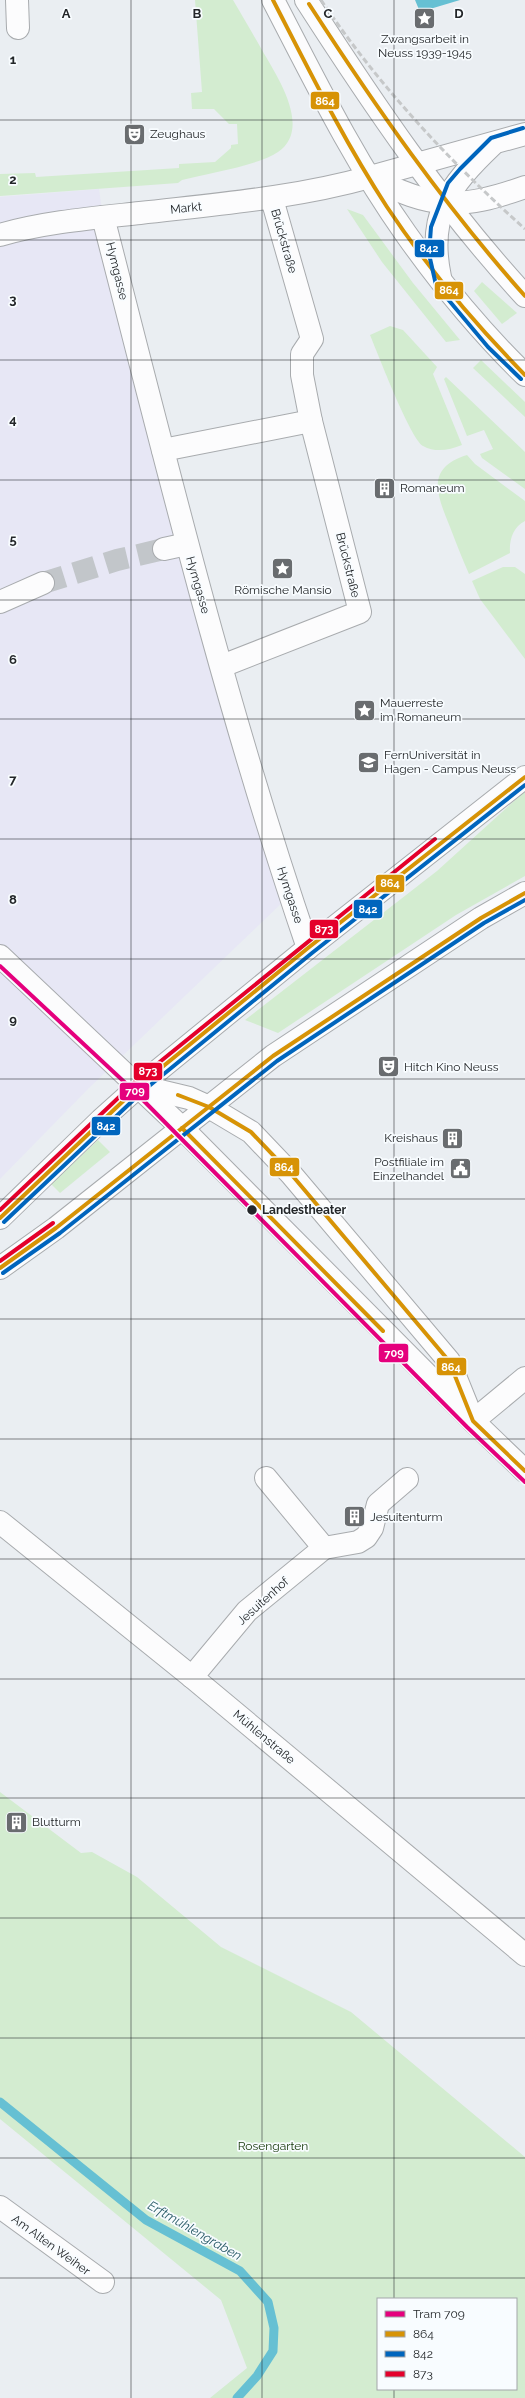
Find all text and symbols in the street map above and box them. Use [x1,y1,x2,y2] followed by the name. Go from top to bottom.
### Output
[412,5,438,31] place icon: Zwangsarbeit in Neuss 1939-1945
[62,6,71,21] text: A
[193,6,202,21] text: B
[324,6,333,21] text: C
[454,6,464,21] text: D
[378,32,472,60] place label: Zwangsarbeit in Neuss 1939-1945
[10,52,17,67] text: 1
[310,91,340,110] line badge: 864
[315,95,335,108] text: 864
[122,121,148,147] theatre icon: Zeughaus
[150,127,206,141] place label: Zeughaus
[9,172,17,187] text: 2
[170,199,202,217] street label: Markt
[268,207,300,275] street label: Brückstraße
[414,239,445,258] line badge: 842
[103,241,131,301] street label: Hymgasse
[419,242,439,255] text: 842
[434,281,464,300] line badge: 864
[439,284,459,297] text: 864
[9,292,17,307] text: 3
[9,412,17,427] text: 4
[372,475,398,501] building icon: Romaneum
[400,481,465,495] place label: Romaneum
[333,531,363,599] street label: Brückstraße
[9,532,17,547] text: 5
[183,555,213,615] street label: Hymgasse
[270,556,296,582] place icon: Römische Mansio
[234,583,332,597] place label: Römische Mansio
[9,652,17,667] text: 6
[380,696,461,724] place label: Mauerreste im Romaneum
[351,697,377,723] place icon: Mauerreste im Romaneum
[384,748,516,776] place label: FernUniversität in Hagen - Campus Neuss
[356,749,382,775] school or university icon: FernUniversität in Hagen - Campus Neuss
[9,772,17,787] text: 7
[274,865,306,925] street label: Hymgasse
[375,874,405,893] line badge: 864
[380,877,400,890] text: 864
[9,892,17,907] text: 8
[353,899,383,919] line badge: 842
[358,903,378,916] text: 842
[309,919,339,939] line badge: 873
[315,923,333,936] text: 873
[9,1012,17,1027] text: 9
[376,1054,402,1080] theatre icon: Hitch Kino Neuss
[404,1060,499,1074] place label: Hitch Kino Neuss
[133,1062,163,1081] line badge: 873
[139,1065,157,1078] text: 873
[119,1082,150,1101] line badge: 709
[125,1085,145,1098] text: 709
[91,1116,121,1136] line badge: 842
[96,1120,116,1133] text: 842
[440,1125,466,1151] building icon: Kreishaus
[384,1131,438,1145] place label: Kreishaus
[373,1155,445,1183] place label: Postfiliale im Einzelhandel
[447,1156,473,1182] public building icon: Postfiliale im Einzelhandel
[269,1157,300,1177] line badge: 864
[274,1161,294,1174] text: 864
[245,1203,259,1217] marker: Landestheater
[262,1203,347,1217] place label: Landestheater
[378,1343,409,1363] line badge: 709
[384,1347,404,1360] text: 709
[436,1357,467,1376] line badge: 864
[441,1361,461,1374] text: 864
[342,1504,368,1530] building icon: Jesuitenturm
[370,1510,443,1524] place label: Jesuitenturm
[234,1574,292,1628] street label: Jesuitenhof
[230,1707,298,1767] street label: Mühlenstraße
[4,1809,30,1835] building icon: Blutturm
[32,1815,81,1829] place label: Blutturm
[238,2139,308,2153] park label: Rosengarten
[145,2198,244,2263] water label: Erftmühlengraben
[9,2212,94,2279] street label: Am Alten Weiher
[377,2298,517,2390] legend
[413,2307,465,2321] text: Tram 709
[413,2327,434,2341] text: 864
[413,2347,433,2361] text: 842
[413,2367,433,2381] text: 873

